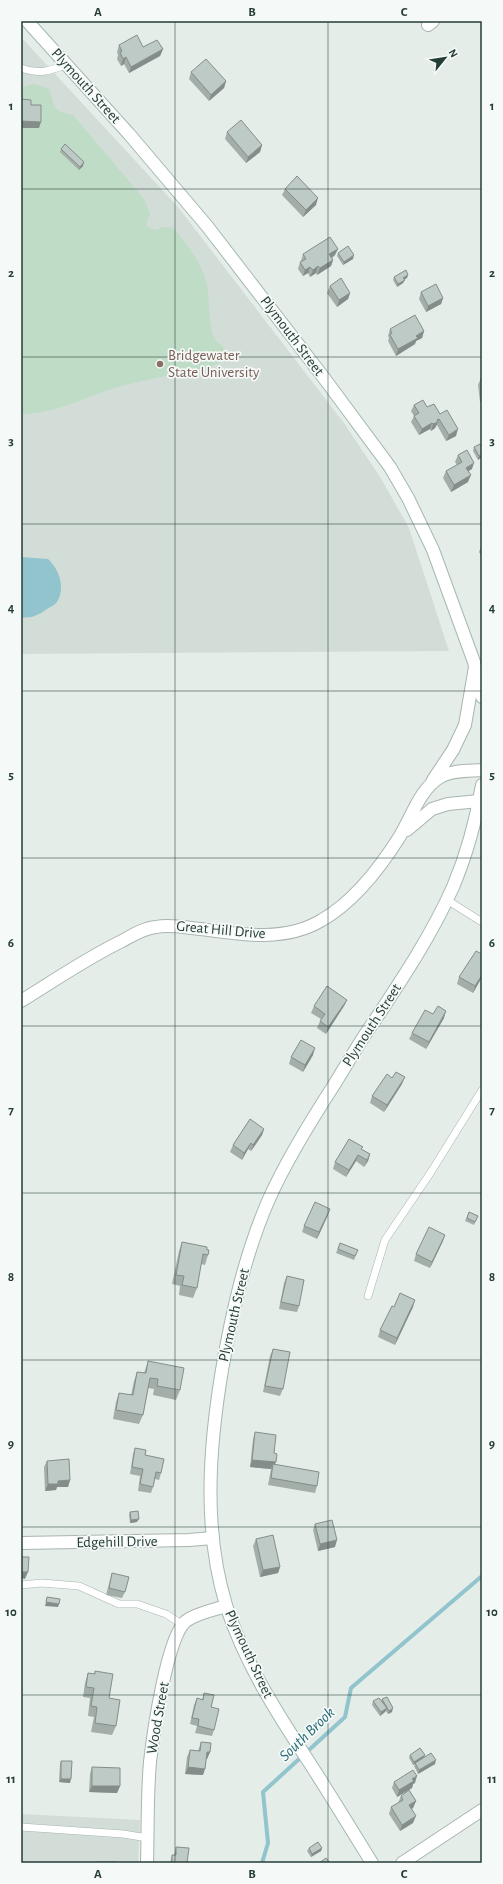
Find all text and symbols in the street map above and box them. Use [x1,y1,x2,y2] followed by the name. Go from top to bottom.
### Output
[94,6,102,19] text: A
[248,6,256,19] text: B
[401,6,408,19] text: C
[425,38,465,78] north arrow
[49,46,124,127] street label: Plymouth Street
[447,47,460,59] text: N
[9,100,13,113] text: 1
[490,100,494,113] text: 1
[8,267,14,280] text: 2
[489,267,495,280] text: 2
[257,293,327,379] street label: Plymouth Street
[168,348,260,380] place label: Bridgewater State University
[155,359,165,369] marker: Bridgewater State University
[8,435,14,448] text: 3
[489,435,495,448] text: 3
[8,602,15,615] text: 4
[489,602,496,615] text: 4
[8,769,14,782] text: 5
[489,769,495,782] text: 5
[176,919,266,941] street label: Great Hill Drive
[8,937,14,950] text: 6
[489,937,495,950] text: 6
[340,981,404,1069] street label: Plymouth Street
[8,1104,14,1117] text: 7
[489,1104,495,1117] text: 7
[216,1267,252,1363] street label: Plymouth Street
[8,1271,14,1284] text: 8
[489,1271,495,1284] text: 8
[8,1438,14,1451] text: 9
[489,1438,495,1451] text: 9
[76,1534,158,1550] street label: Edgehill Drive
[5,1606,17,1619] text: 10
[486,1606,498,1619] text: 10
[222,1608,276,1701] street label: Plymouth Street
[144,1681,172,1755] street label: Wood Street
[276,1704,338,1764] water label: South Brook
[6,1773,16,1786] text: 11
[487,1773,497,1786] text: 11
[94,1868,102,1881] text: A
[248,1868,256,1881] text: B
[401,1868,408,1881] text: C

